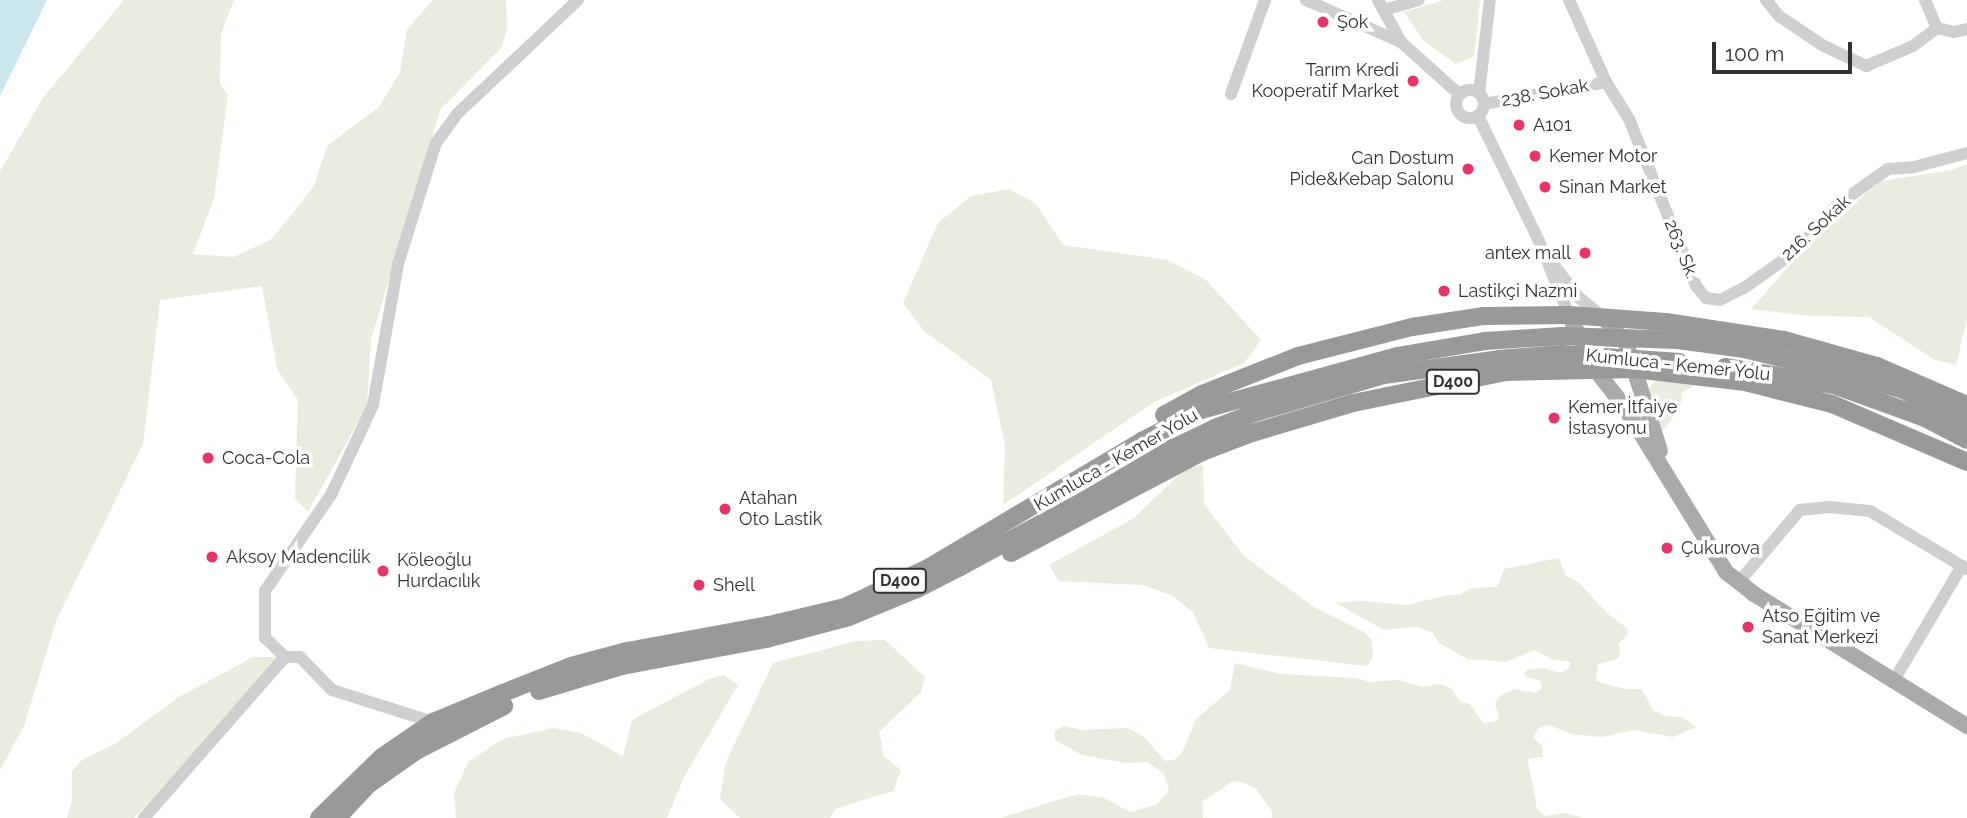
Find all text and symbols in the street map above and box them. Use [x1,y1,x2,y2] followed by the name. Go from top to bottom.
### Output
[1337,11,1368,33] place label: Şok
[1315,14,1331,30] marker: Şok
[1715,28,1855,72] scale bar
[1725,41,1784,66] text: 100 m
[1251,60,1399,102] place label: Tarım Kredi Kooperatif Market
[1405,73,1421,89] marker: Tarım Kredi Kooperatif Market
[1500,75,1590,111] street label: 238. Sokak
[1533,114,1572,136] place label: A101
[1511,117,1527,133] marker: A101
[1549,145,1658,167] place label: Kemer Motor
[1289,148,1454,190] place label: Can Dostum Pide&Kebap Salonu
[1527,148,1543,164] marker: Kemer Motor
[1460,161,1476,177] marker: Can Dostum Pide&Kebap Salonu
[1559,176,1667,198] place label: Sinan Market
[1537,179,1553,195] marker: Sinan Market
[1777,191,1855,265] street label: 216. Sokak
[1659,216,1703,282] street label: 263. Sk.
[1485,242,1571,264] place label: antex mall
[1577,245,1593,261] marker: antex mall
[1458,280,1577,302] place label: Lastikçi Nazmi
[1436,283,1452,299] marker: Lastikçi Nazmi
[1584,345,1772,385] street label: Kumluca - Kemer Yolu
[1425,370,1481,394] road number: D400
[1568,397,1678,440] place label: Kemer İtfaiye İstasyonu
[1030,404,1202,516] street label: Kumluca - Kemer Yolu
[1546,410,1562,426] marker: Kemer İtfaiye İstasyonu
[222,447,310,469] place label: Coca-Cola
[200,450,216,466] marker: Coca-Cola
[739,488,822,530] place label: Atahan Oto Lastik
[717,501,733,517] marker: Atahan Oto Lastik
[1681,537,1760,559] place label: Çukurova
[1659,540,1675,556] marker: Çukurova
[226,546,371,568] place label: Aksoy Madencilik
[204,549,220,565] marker: Aksoy Madencilik
[397,550,480,592] place label: Köleoğlu Hurdacılık
[375,563,391,579] marker: Köleoğlu Hurdacılık
[872,568,928,594] road number: D400
[713,574,755,596] place label: Shell
[691,577,707,593] marker: Shell
[1762,606,1880,648] place label: Atso Eğitim ve Sanat Merkezi
[1740,619,1756,635] marker: Atso Eğitim ve Sanat Merkezi

